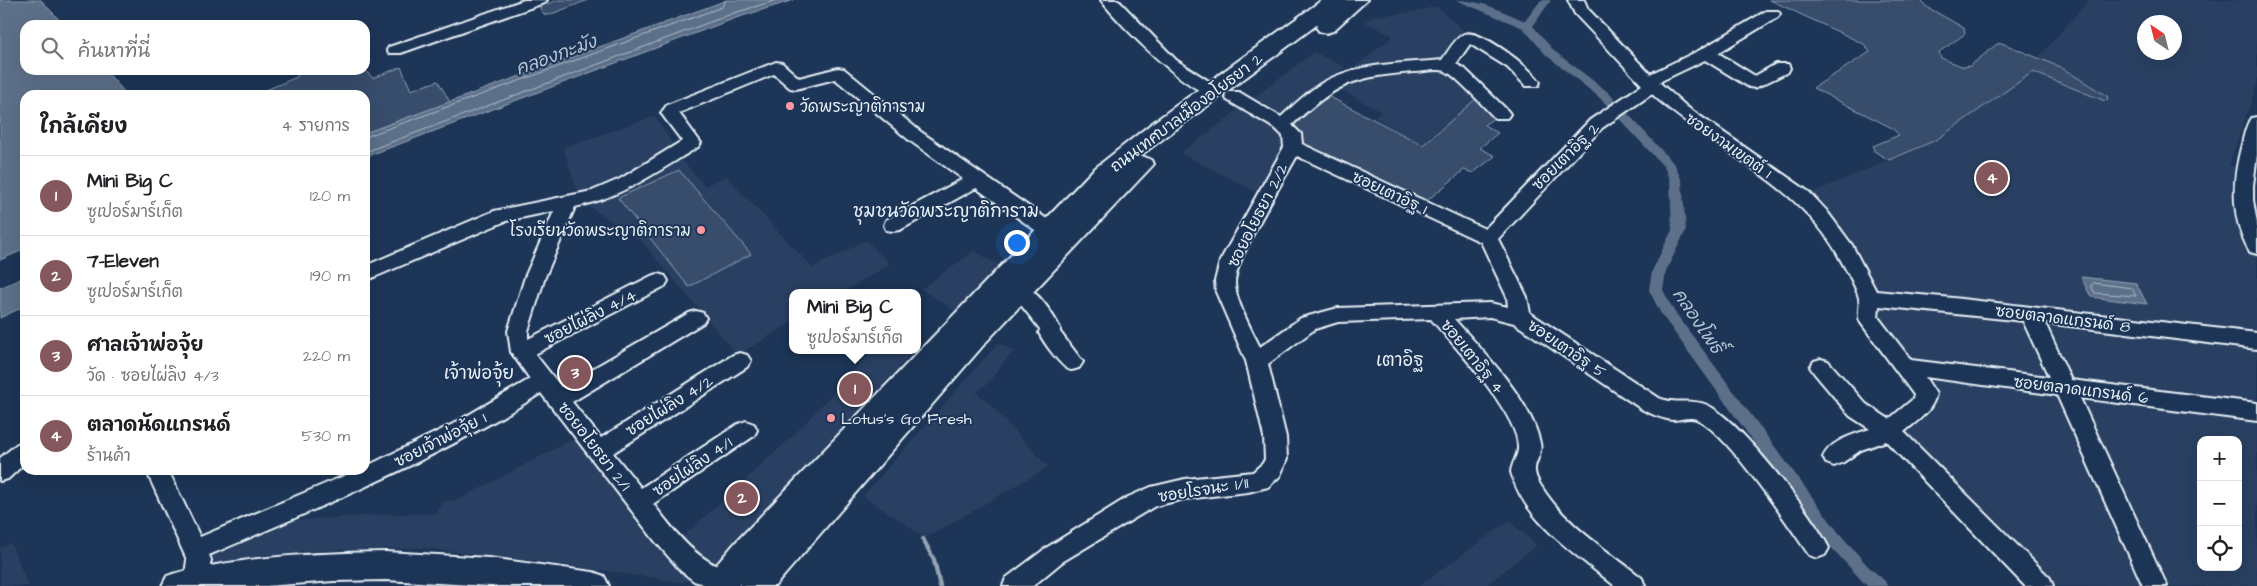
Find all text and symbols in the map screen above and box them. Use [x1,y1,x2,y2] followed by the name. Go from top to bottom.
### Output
[2137,15,2182,60] north arrow
[20,20,370,75] search box
[512,29,602,82] water label: คลองกะมัง
[38,34,66,62] icon: search
[78,38,150,65] text: ค้นหาที่นี่
[1105,47,1268,178] street label: ถนนเทศบาลเมืองอโยธยา 2
[800,96,925,118] place label: วัดพระญาติการาม
[784,100,796,112] marker: วัดพระญาติการาม
[1681,107,1777,184] street label: ซอยงามเขตต์ 1
[40,112,127,141] text: ใกล้เคียง
[281,115,350,137] text: 4 รายการ
[1527,118,1605,196] street label: ซอยเตาอิฐ 2
[1221,159,1294,271] street label: ซอยอโยธยา 2/2
[1976,159,2008,197] pin: 4
[1348,166,1431,220] street label: ซอยเตาอิฐ 1
[87,168,173,195] text: Mini Big C
[55,185,57,207] text: 1
[310,185,350,207] text: 120 m
[853,199,1039,225] district label: ชุมชนวัดพระญาติการาม
[87,201,183,223] text: ซูเปอร์มาร์เก็ต
[509,219,691,242] place label: โรงเรียนวัดพระญาติการาม
[695,224,707,236] marker: โรงเรียนวัดพระญาติการาม
[1004,230,1030,256] your location
[87,248,159,275] text: 7-Eleven
[51,265,61,287] text: 2
[310,265,350,287] text: 190 m
[87,281,183,303] text: ซูเปอร์มาร์เก็ต
[1666,281,1735,364] water label: คลองโพธิ์
[540,283,641,350] street label: ซอยไผ่ลิง 4/4
[789,289,921,354] popup
[807,294,893,321] text: Mini Big C
[1994,299,2132,338] street label: ซอยตลาดแกรนด์ 8
[1523,314,1611,384] street label: ซอยเตาอิฐ 5
[1435,315,1509,399] street label: ซอยเตาอิฐ 4
[807,327,903,349] text: ซูเปอร์มาร์เก็ต
[87,332,204,359] text: ศาลเจ้าพ่อจุ้ย
[52,345,60,367] text: 3
[303,345,350,367] text: 220 m
[1376,348,1424,373] district label: เตาอิฐ
[559,354,591,392] pin: 3
[444,361,514,387] district label: เจ้าพ่อจุ้ย
[87,365,219,387] text: วัด · ซอยไผ่ลิง 4/3
[621,369,717,441] street label: ซอยไผ่ลิง 4/2
[839,370,871,408] pin: 1
[2012,370,2150,409] street label: ซอยตลาดแกรนด์ 6
[553,397,637,496] street label: ซอยอโยธยา 2/1
[390,406,491,473] street label: ซอยเจ้าพ่อจุ้ย 1
[841,408,972,430] place label: Lotus's Go Fresh
[87,412,231,439] text: ตลาดนัดแกรนด์
[825,412,837,424] marker: Lotus's Go Fresh
[51,425,61,447] text: 4
[302,425,350,447] text: 530 m
[648,431,737,502] street label: ซอยไผ่ลิง 4/1
[2197,436,2242,571] map controls
[2197,436,2242,481] button: +
[87,445,131,467] text: ร้านค้า
[1156,471,1250,508] street label: ซอยโรจนะ 1/11
[726,479,758,517] pin: 2
[2197,481,2242,526] button: −
[2197,526,2242,571] button: locate

